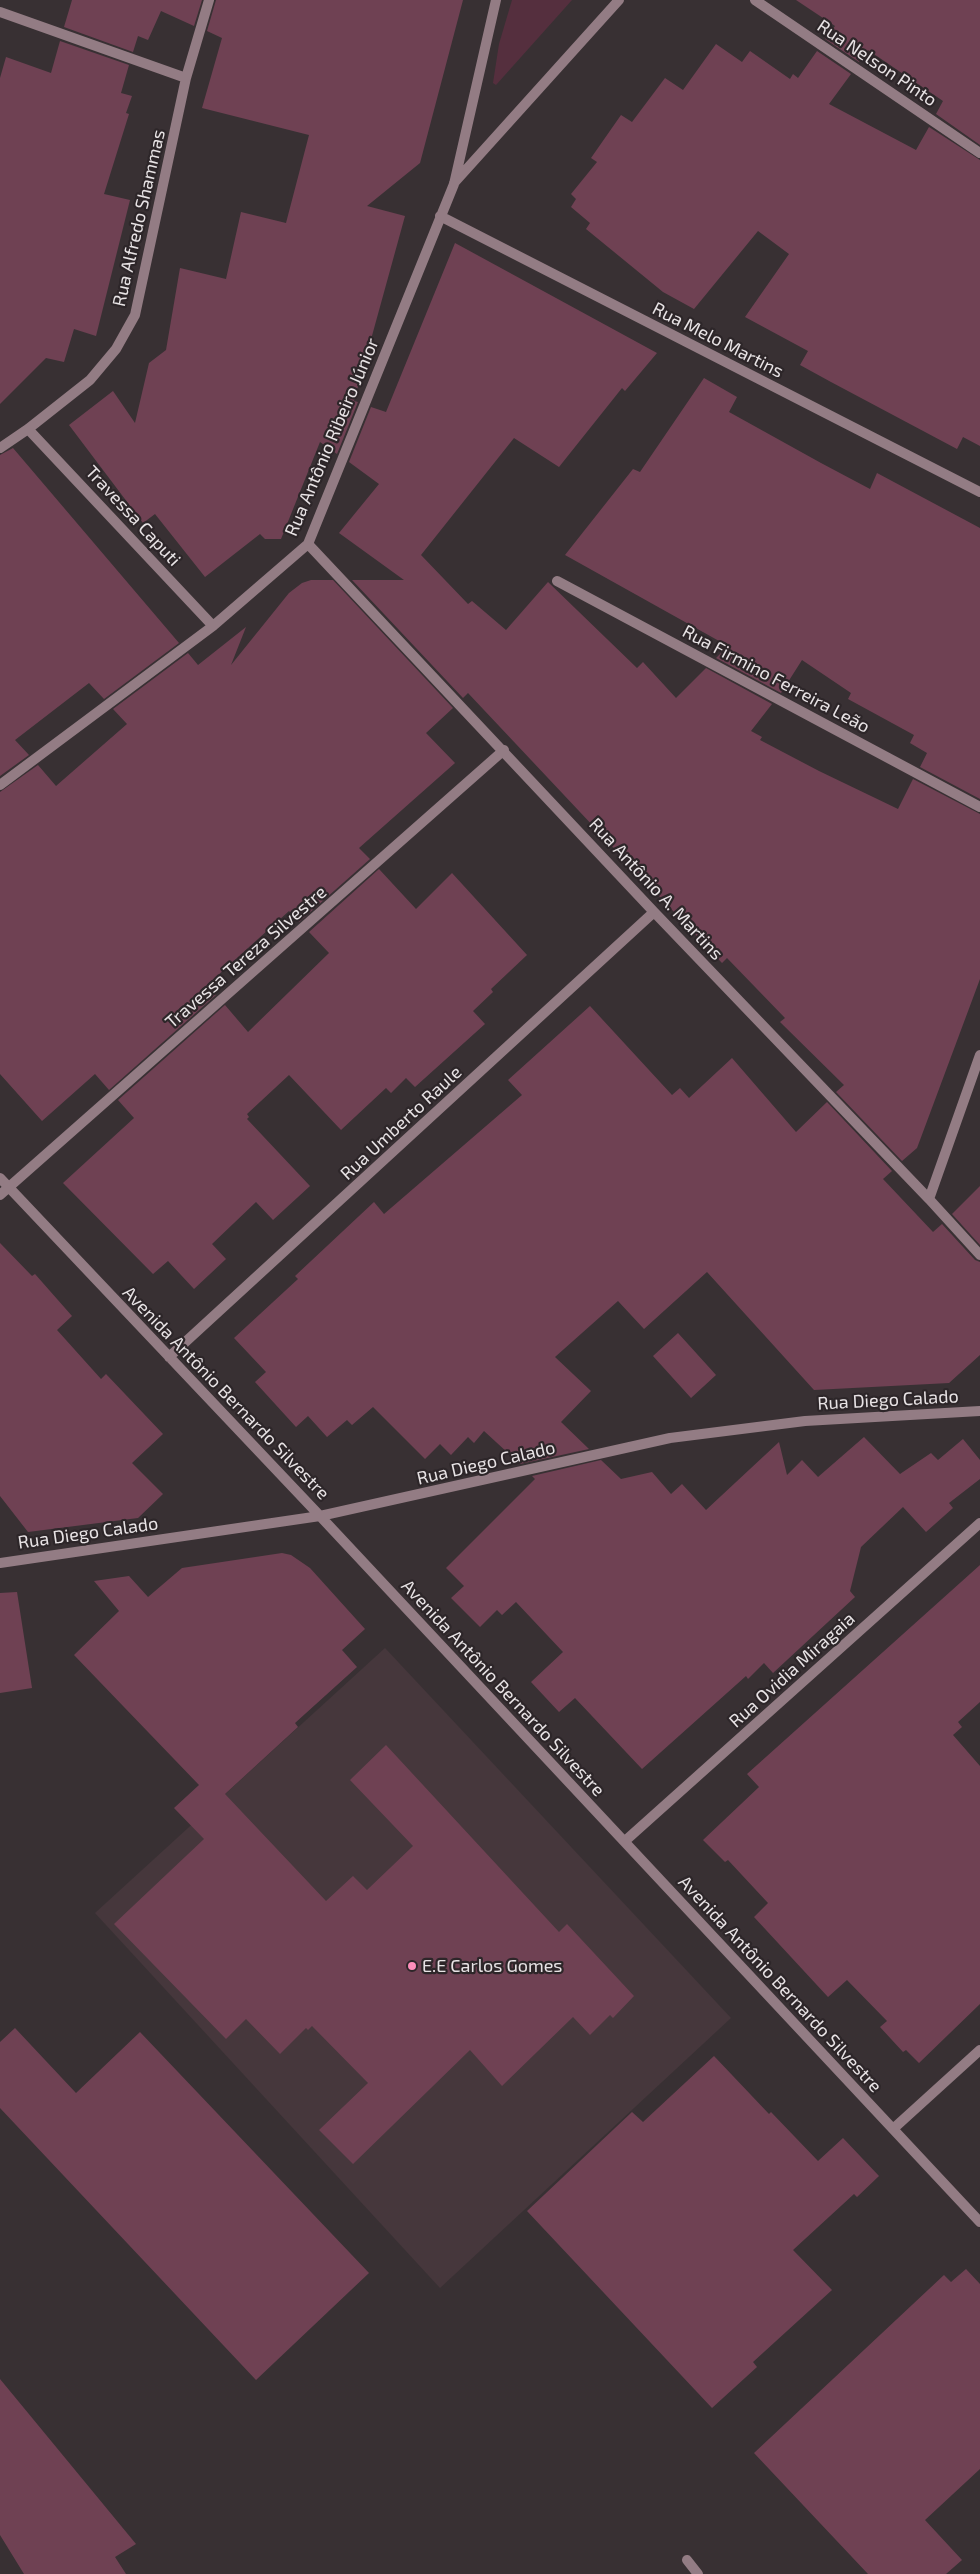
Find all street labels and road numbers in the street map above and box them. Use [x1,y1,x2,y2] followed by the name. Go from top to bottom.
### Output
[813,15,941,111] street label: Rua Nelson Pinto
[108,127,170,309] street label: Rua Alfredo Shammas
[649,298,787,382] street label: Rua Melo Martins
[280,335,384,539] street label: Rua Antônio Ribeiro Júnior
[81,461,185,571] street label: Travessa Caputi
[679,620,873,738] street label: Rua Firmino Ferreira Leão
[585,814,727,964] street label: Rua Antônio A. Martins
[161,881,331,1033] street label: Travessa Tereza Silvestre
[336,1061,466,1185] street label: Rua Umberto Raule
[118,1282,334,1504] street label: Avenida Antônio Bernardo Silvestre
[817,1386,959,1414] street label: Rua Diego Calado
[415,1437,557,1489] street label: Rua Diego Calado
[16,1512,160,1554] street label: Rua Diego Calado
[397,1575,609,1801] street label: Avenida Antônio Bernardo Silvestre
[725,1608,859,1732] street label: Rua Ovidia Miragaia
[674,1871,886,2097] street label: Avenida Antônio Bernardo Silvestre

